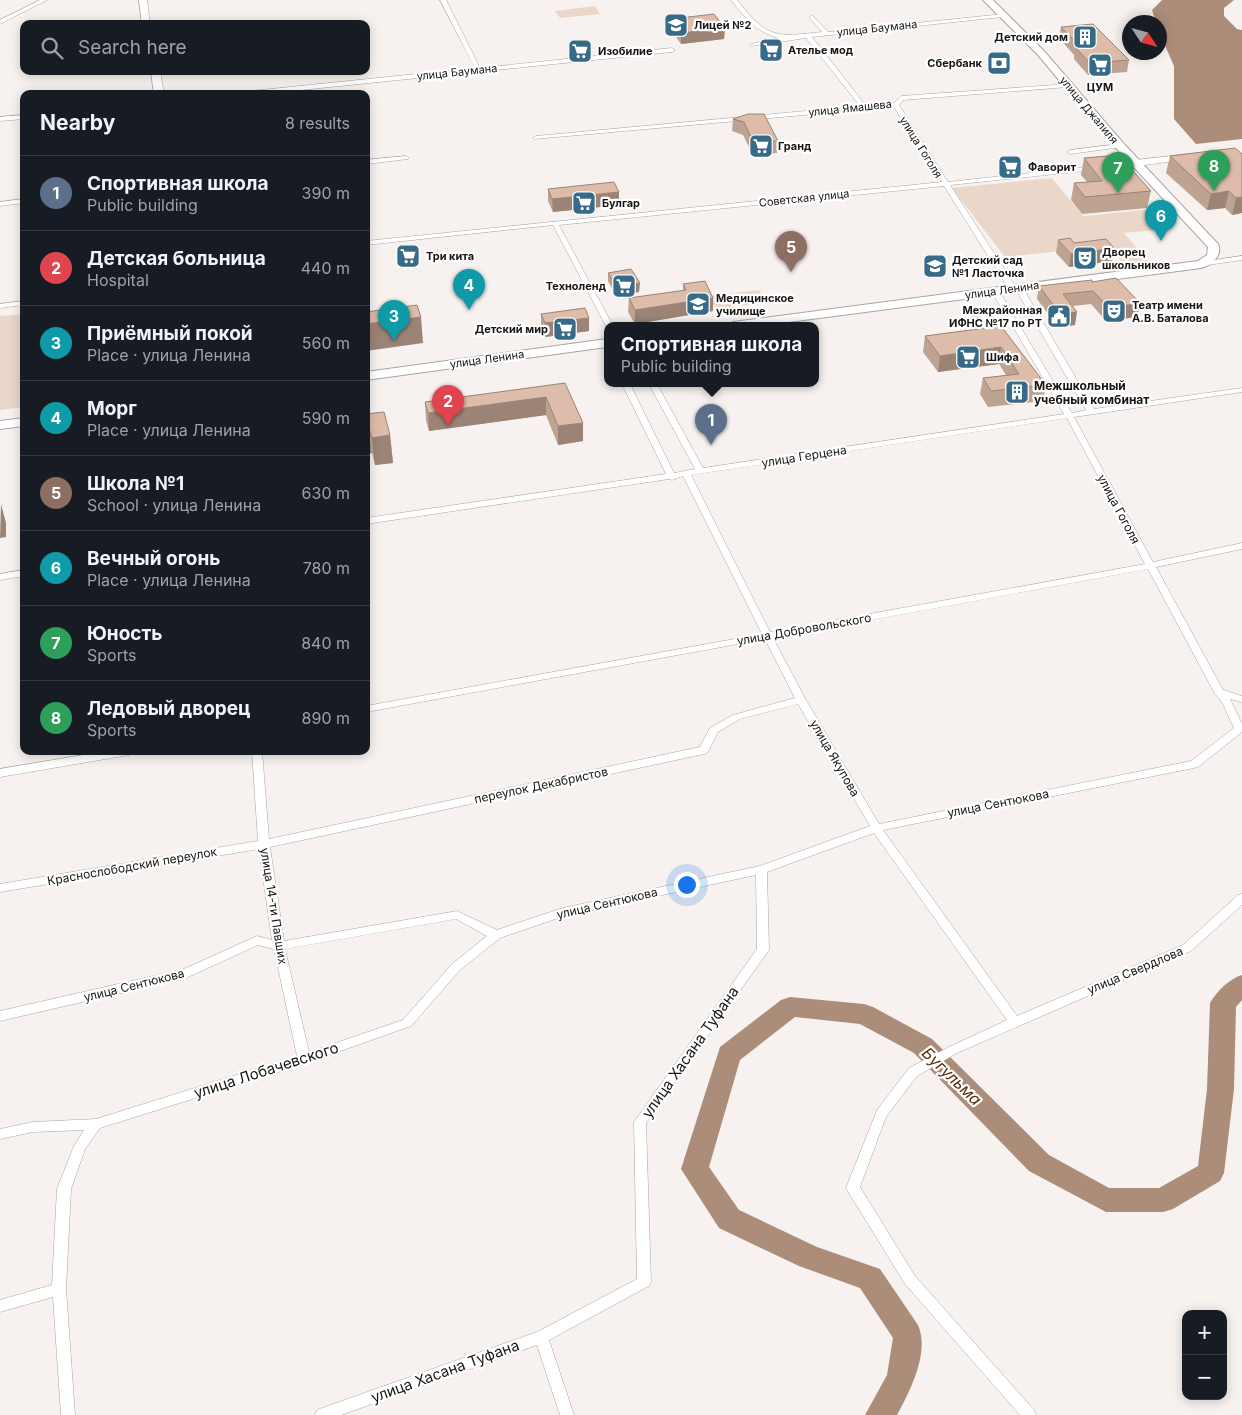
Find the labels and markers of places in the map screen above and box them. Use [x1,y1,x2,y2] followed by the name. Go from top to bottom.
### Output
[663,12,689,38] school or university icon: Лицей №2
[694,18,751,32] place label: Лицей №2
[1072,24,1098,50] building icon: Детский дом
[994,30,1068,44] place label: Детский дом
[758,37,784,63] supermarket icon: Ателье мод
[567,38,593,64] supermarket icon: Изобилие
[788,43,854,57] place label: Ателье мод
[598,44,653,58] place label: Изобилие
[986,50,1012,76] bank icon: Сбербанк
[1087,52,1113,78] supermarket icon: ЦУМ
[927,56,983,70] place label: Сбербанк
[1087,80,1113,94] place label: ЦУМ
[748,133,774,159] supermarket icon: Гранд
[778,139,812,153] place label: Гранд
[1198,150,1230,191] pin: 8
[1102,152,1134,193] pin: 7
[997,154,1023,180] supermarket icon: Фаворит
[1028,160,1076,174] place label: Фаворит
[571,190,597,216] supermarket icon: Булгар
[602,196,640,210] place label: Булгар
[1145,200,1177,241] pin: 6
[775,231,807,272] pin: 5
[395,243,421,269] supermarket icon: Три кита
[1072,245,1098,271] theatre icon: Дворец школьников
[1102,245,1170,272] place label: Дворец школьников
[426,249,474,263] place label: Три кита
[922,253,948,279] school or university icon: Детский сад №1 Ласточка
[952,253,1024,280] place label: Детский сад №1 Ласточка
[453,269,485,310] pin: 4
[611,273,637,299] supermarket icon: Техноленд
[546,279,607,293] place label: Техноленд
[685,291,711,317] school or university icon: Медицинское училище
[716,291,794,318] place label: Медицинское училище
[1101,298,1127,324] theatre icon: Театр имени А.В. Баталова
[1132,298,1209,325] place label: Театр имени А.В. Баталова
[378,300,410,341] pin: 3
[949,303,1042,330] place label: Межрайонная ИФНС №17 по РТ
[1046,303,1072,329] public building icon: Межрайонная ИФНС №17 по РТ
[552,316,578,342] supermarket icon: Детский мир
[475,322,548,336] place label: Детский мир
[955,344,981,370] supermarket icon: Шифа
[986,350,1019,364] place label: Шифа
[1034,378,1149,407] place label: Межшкольный учебный комбинат
[1004,379,1030,405] building icon: Межшкольный учебный комбинат
[432,385,464,426] pin: 2
[695,404,727,445] pin: 1

